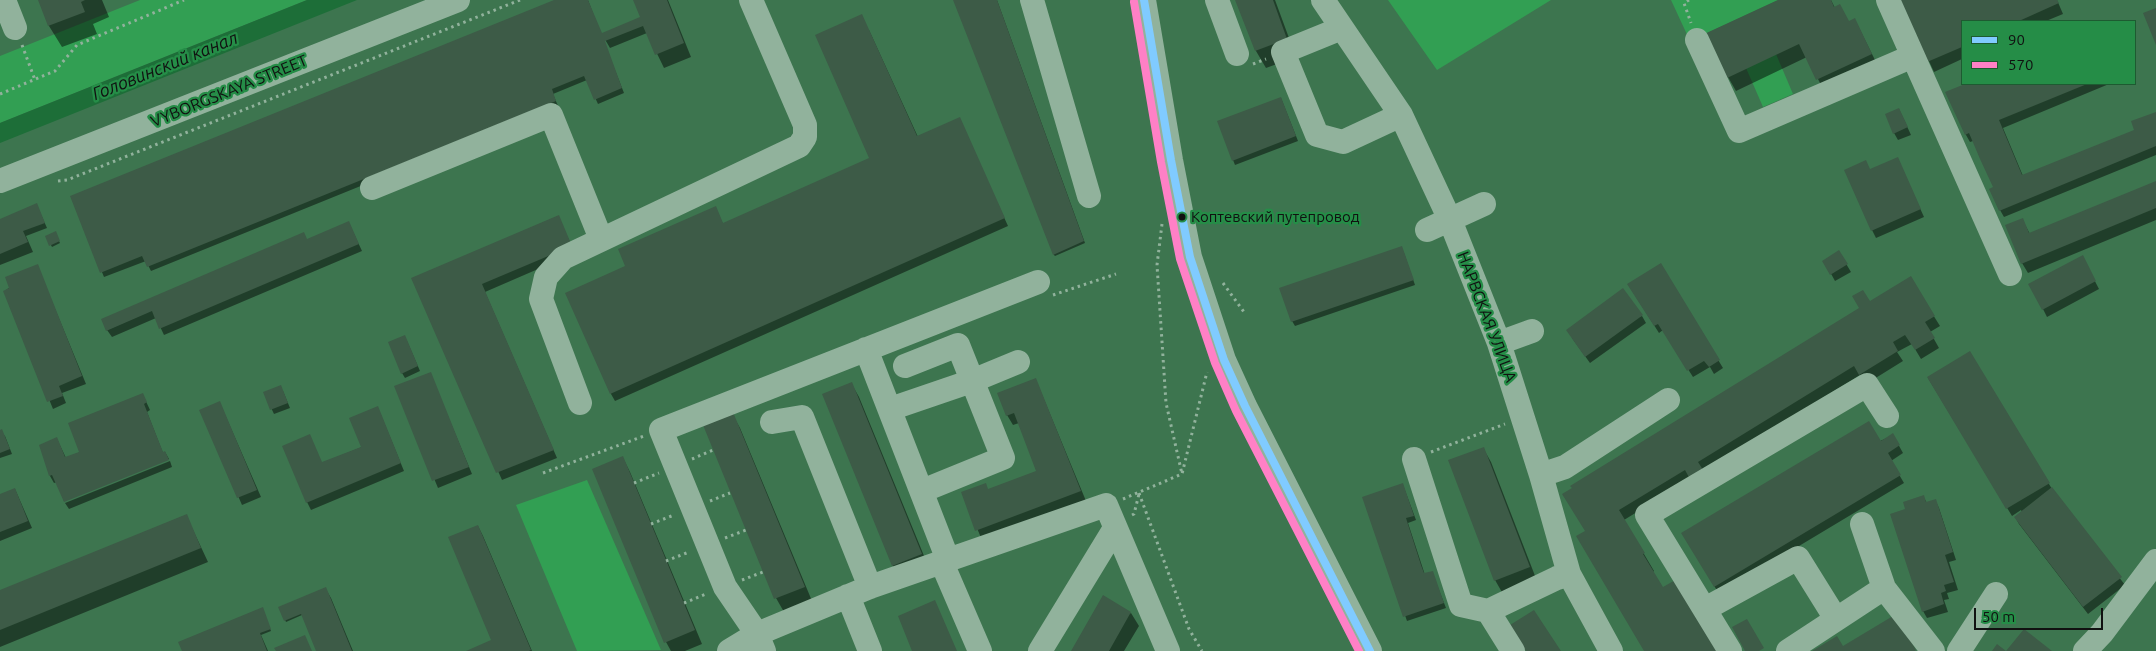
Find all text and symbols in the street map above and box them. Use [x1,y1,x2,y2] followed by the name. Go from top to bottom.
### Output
[1961,20,2136,85] legend
[89,27,241,105] water label: Головинский канал
[2008,31,2025,48] text: 90
[148,51,310,131] street label: VYBORGSKAYA STREET
[2008,56,2033,73] text: 570
[1191,208,1360,226] place label: Коптевский путепровод
[1177,212,1187,222] marker: Коптевский путепровод
[1453,249,1521,385] street label: НАРВСКАЯ УЛИЦА
[1976,598,2105,630] scale bar
[1982,608,2015,625] text: 50 m

